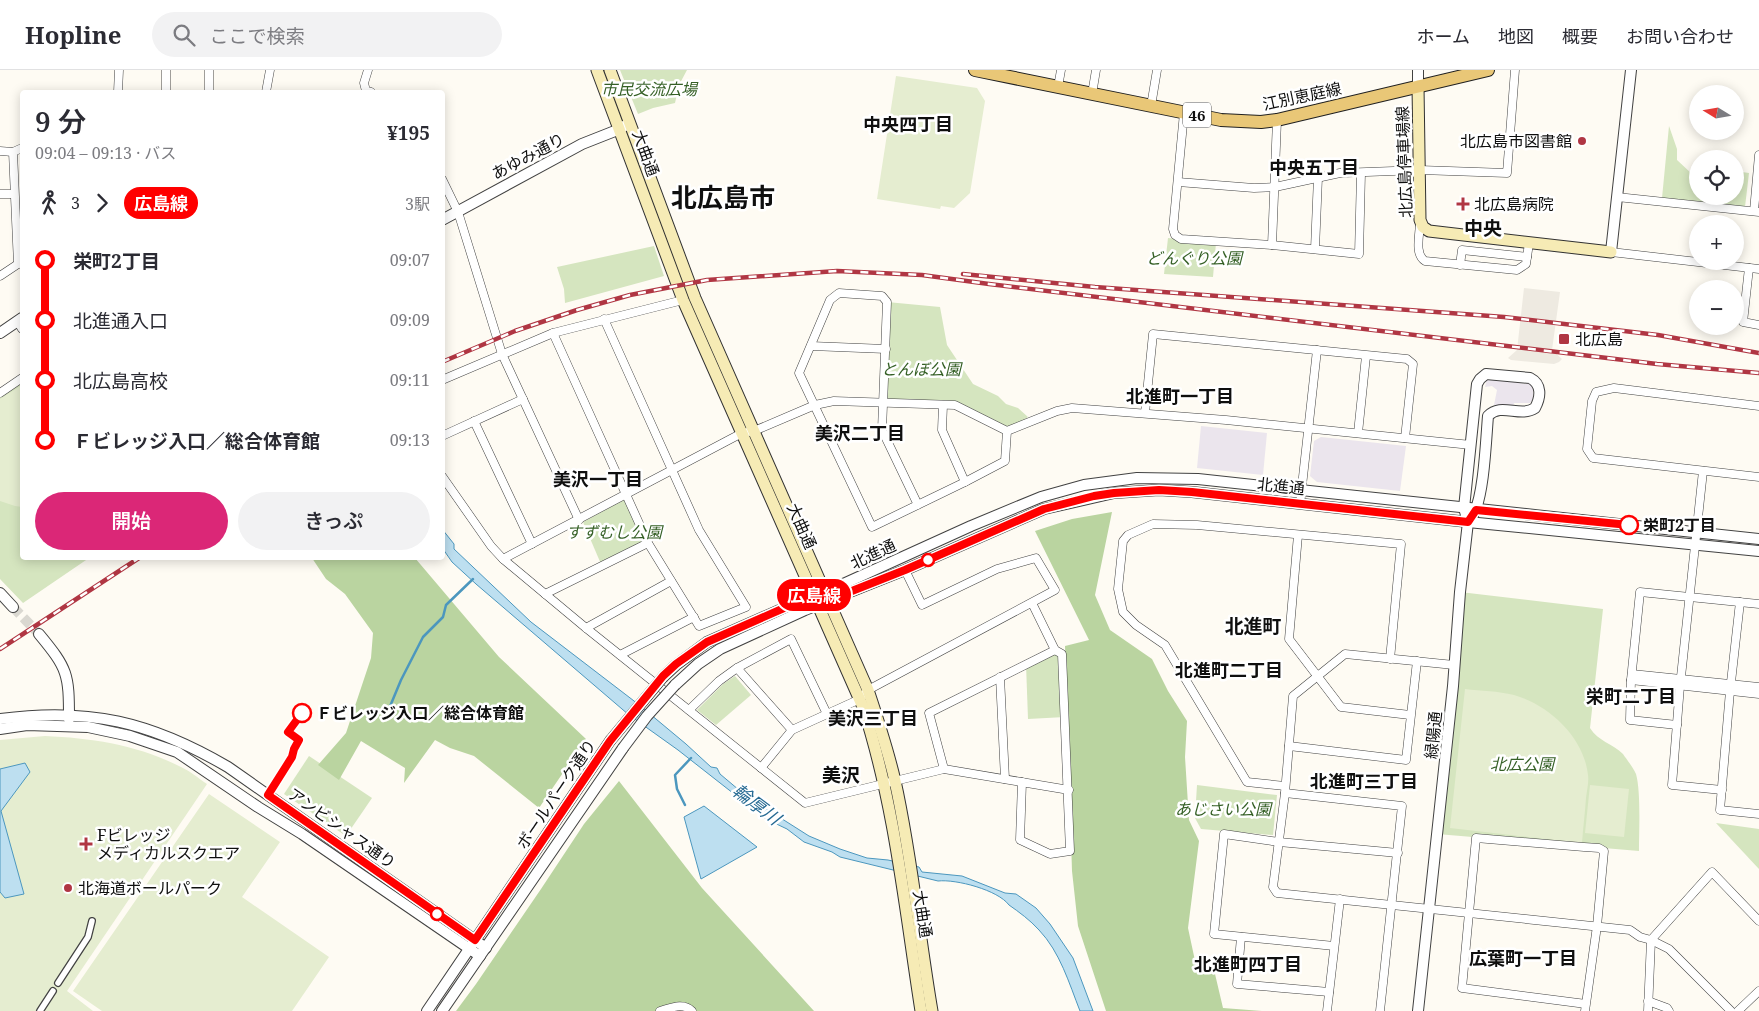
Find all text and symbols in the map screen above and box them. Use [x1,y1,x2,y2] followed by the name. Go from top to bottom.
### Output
[152,12,502,57] search box
[25,18,122,51] text: Hopline
[170,21,198,49] icon: search
[210,23,305,49] text: ここで検索
[1417,24,1470,48] text: ホーム
[1498,24,1534,48] text: 地図
[1562,24,1598,48] text: 概要
[1626,24,1734,48] text: お問い合わせ
[1261,77,1343,115] street label: 江別恵庭線
[601,78,699,100] park label: 市民交流広場
[1689,85,1744,140] north arrow
[1689,85,1744,335] map controls
[35,102,86,140] text: 9 分
[1183,102,1211,128] road number: 46
[1391,106,1417,218] street label: 北広島停車場線
[863,112,953,136] district label: 中央四丁目
[387,120,430,146] text: ¥195
[627,127,665,179] street label: 大曲通
[488,128,568,184] street label: あゆみ通り
[1460,130,1572,152] place label: 北広島市図書館
[1576,135,1588,147] marker: 北広島市図書館
[35,142,176,164] text: 09:04 – 09:13 · バス
[1689,150,1744,205] button: locate
[1269,155,1359,179] district label: 中央五丁目
[671,179,775,215] district label: 北広島市
[35,189,63,217] icon: walk
[88,189,116,217] icon: forward
[134,191,188,215] text: 広島線
[71,192,80,214] text: 3
[405,193,430,215] text: 3駅
[1474,193,1554,215] place label: 北広島病院
[1456,197,1470,211] marker: 北広島病院
[1464,215,1502,241] district label: 中央
[1689,215,1744,270] button: +
[1146,247,1244,269] park label: どんぐり公園
[73,248,160,274] text: 栄町2丁目
[390,249,430,271] text: 09:07
[1689,280,1744,335] button: −
[73,308,168,334] text: 北進通入口
[390,309,430,331] text: 09:09
[1575,328,1623,350] place label: 北広島
[1557,332,1571,346] marker: 北広島
[881,358,963,380] park label: とんぼ公園
[73,368,168,394] text: 北広島高校
[390,369,430,391] text: 09:11
[1126,384,1234,408] district label: 北進町一丁目
[815,421,905,445] district label: 美沢二丁目
[73,428,320,454] text: Ｆビレッジ入口／総合体育館
[390,429,430,451] text: 09:13
[553,467,643,491] district label: 美沢一丁目
[1256,473,1306,499] street label: 北進通
[35,492,228,550] button: 開始
[238,492,430,550] button: きっぷ
[782,500,822,552] street label: 大曲通
[1643,514,1716,536] place label: 栄町2丁目
[1619,515,1639,535] marker: 栄町2丁目
[566,521,664,543] park label: すずむし公園
[847,534,899,574] street label: 北進通
[921,553,935,567] unlabelled marker
[785,579,843,611] line badge: 広島線
[787,583,841,607] text: 広島線
[1224,613,1282,639] district label: 北進町
[1175,658,1283,682] district label: 北進町二丁目
[1586,684,1676,708] district label: 栄町二丁目
[316,702,524,724] place label: Ｆビレッジ入口／総合体育館
[292,703,312,723] marker: Ｆビレッジ入口／総合体育館
[828,706,918,730] district label: 美沢三丁目
[1420,710,1446,760] street label: 緑陽通
[511,735,601,853] street label: ボールパーク通り
[1490,753,1556,775] park label: 北広公園
[822,762,860,788] district label: 美沢
[1310,769,1418,793] district label: 北進町三丁目
[728,778,787,831] water label: 輪厚川
[284,782,400,874] street label: アンビシャス通り
[1175,798,1273,820] park label: あじさい公園
[97,824,240,864] place label: Fビレッジ メディカルスクエア
[79,837,93,851] marker: Fビレッジ メディカルスクエア
[78,877,222,899] place label: 北海道ボールパーク
[62,882,74,894] marker: 北海道ボールパーク
[908,889,938,939] street label: 大曲通
[430,907,444,921] unlabelled marker
[1469,946,1577,970] district label: 広葉町一丁目
[1194,952,1302,976] district label: 北進町四丁目

